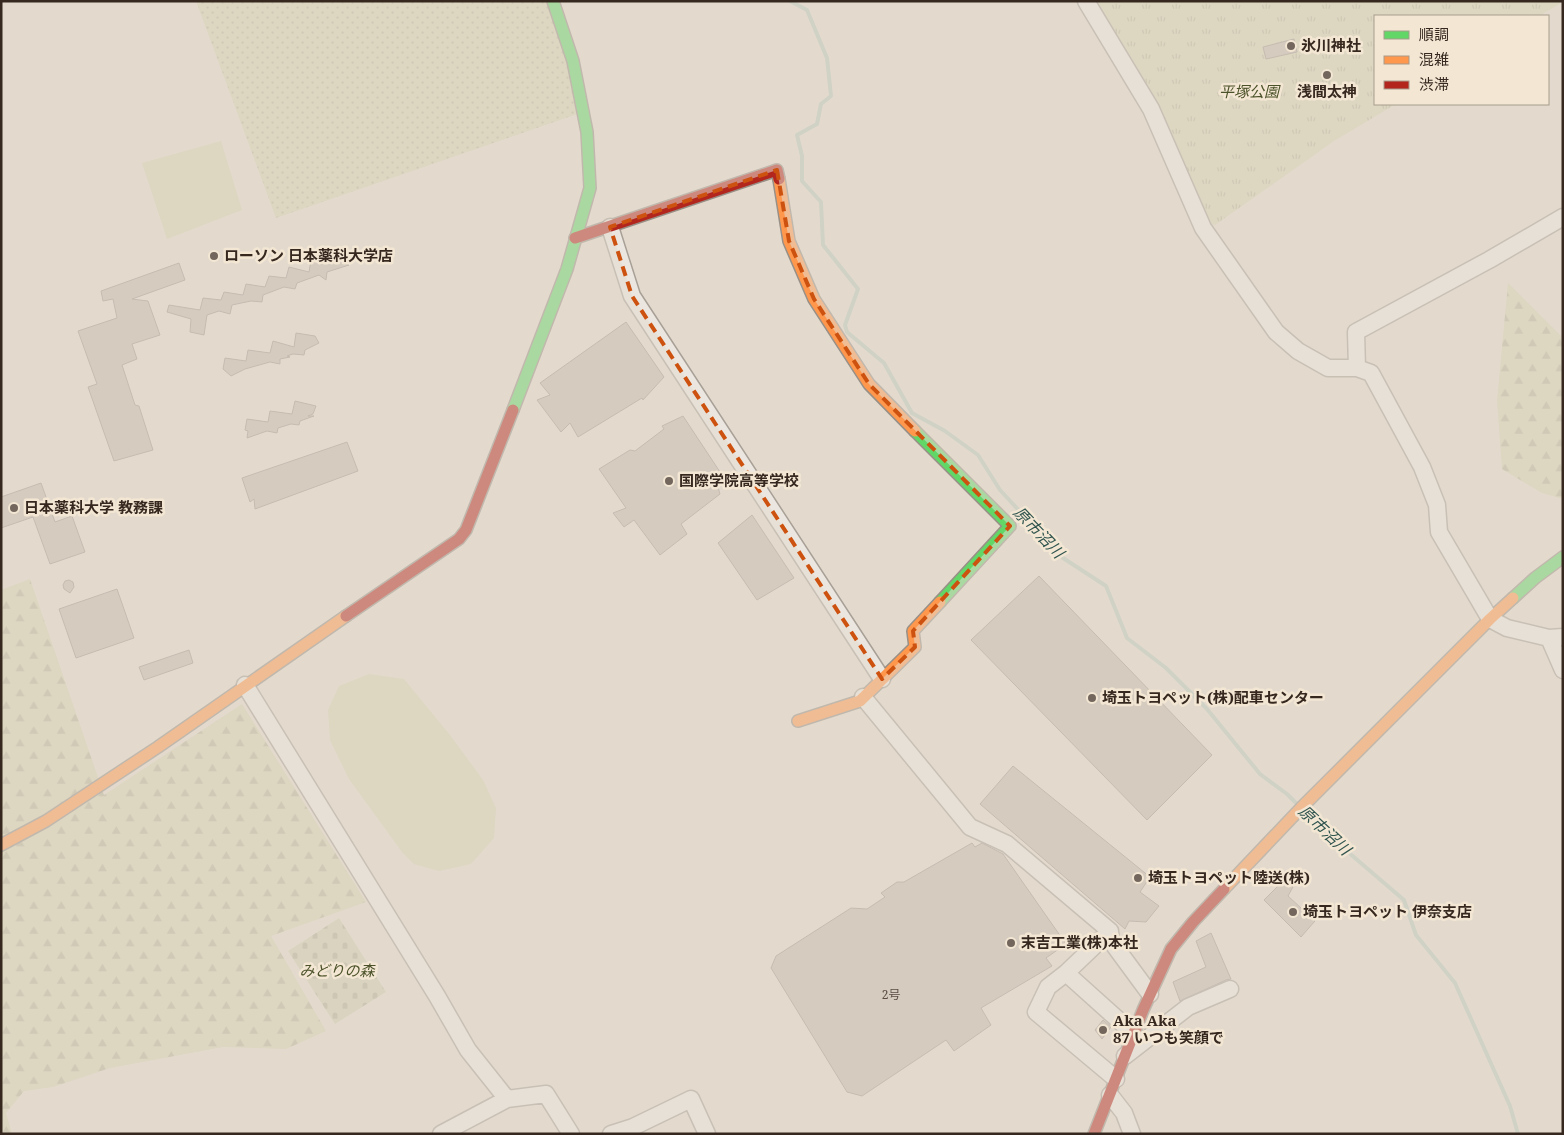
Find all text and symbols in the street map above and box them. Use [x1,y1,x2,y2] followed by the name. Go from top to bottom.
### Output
[1374,15,1549,105] legend
[1419,24,1449,44] text: 順調
[1301,35,1361,55] place label: 氷川神社
[1285,40,1297,52] marker: 氷川神社
[1419,49,1449,69] text: 混雑
[1321,69,1333,81] marker: 浅間太神
[1419,74,1449,94] text: 渋滞
[1219,81,1281,101] park label: 平塚公園
[1297,81,1357,101] place label: 浅間太神
[224,245,393,265] place label: ローソン 日本薬科大学店
[208,250,220,262] marker: ローソン 日本薬科大学店
[679,470,799,490] place label: 国際学院高等学校
[663,475,675,487] marker: 国際学院高等学校
[24,497,163,517] place label: 日本薬科大学 教務課
[1009,501,1071,564] water label: 原市沼川
[8,502,20,514] marker: 日本薬科大学 教務課
[1102,687,1324,707] place label: 埼玉トヨペット(株)配車センター
[1086,692,1098,704] marker: 埼玉トヨペット(株)配車センター
[1294,800,1357,861] water label: 原市沼川
[1148,867,1310,887] place label: 埼玉トヨペット陸送(株)
[1132,872,1144,884] marker: 埼玉トヨペット陸送(株)
[1303,901,1472,921] place label: 埼玉トヨペット 伊奈支店
[1287,906,1299,918] marker: 埼玉トヨペット 伊奈支店
[1021,932,1138,952] place label: 末吉工業(株)本社
[1005,937,1017,949] marker: 末吉工業(株)本社
[299,960,376,980] park label: みどりの森
[882,986,900,1003] house number: 2号
[1113,1010,1224,1047] place label: Aka Aka 87 いつも笑顔で
[1097,1024,1109,1036] marker: Aka Aka 87 いつも笑顔で

